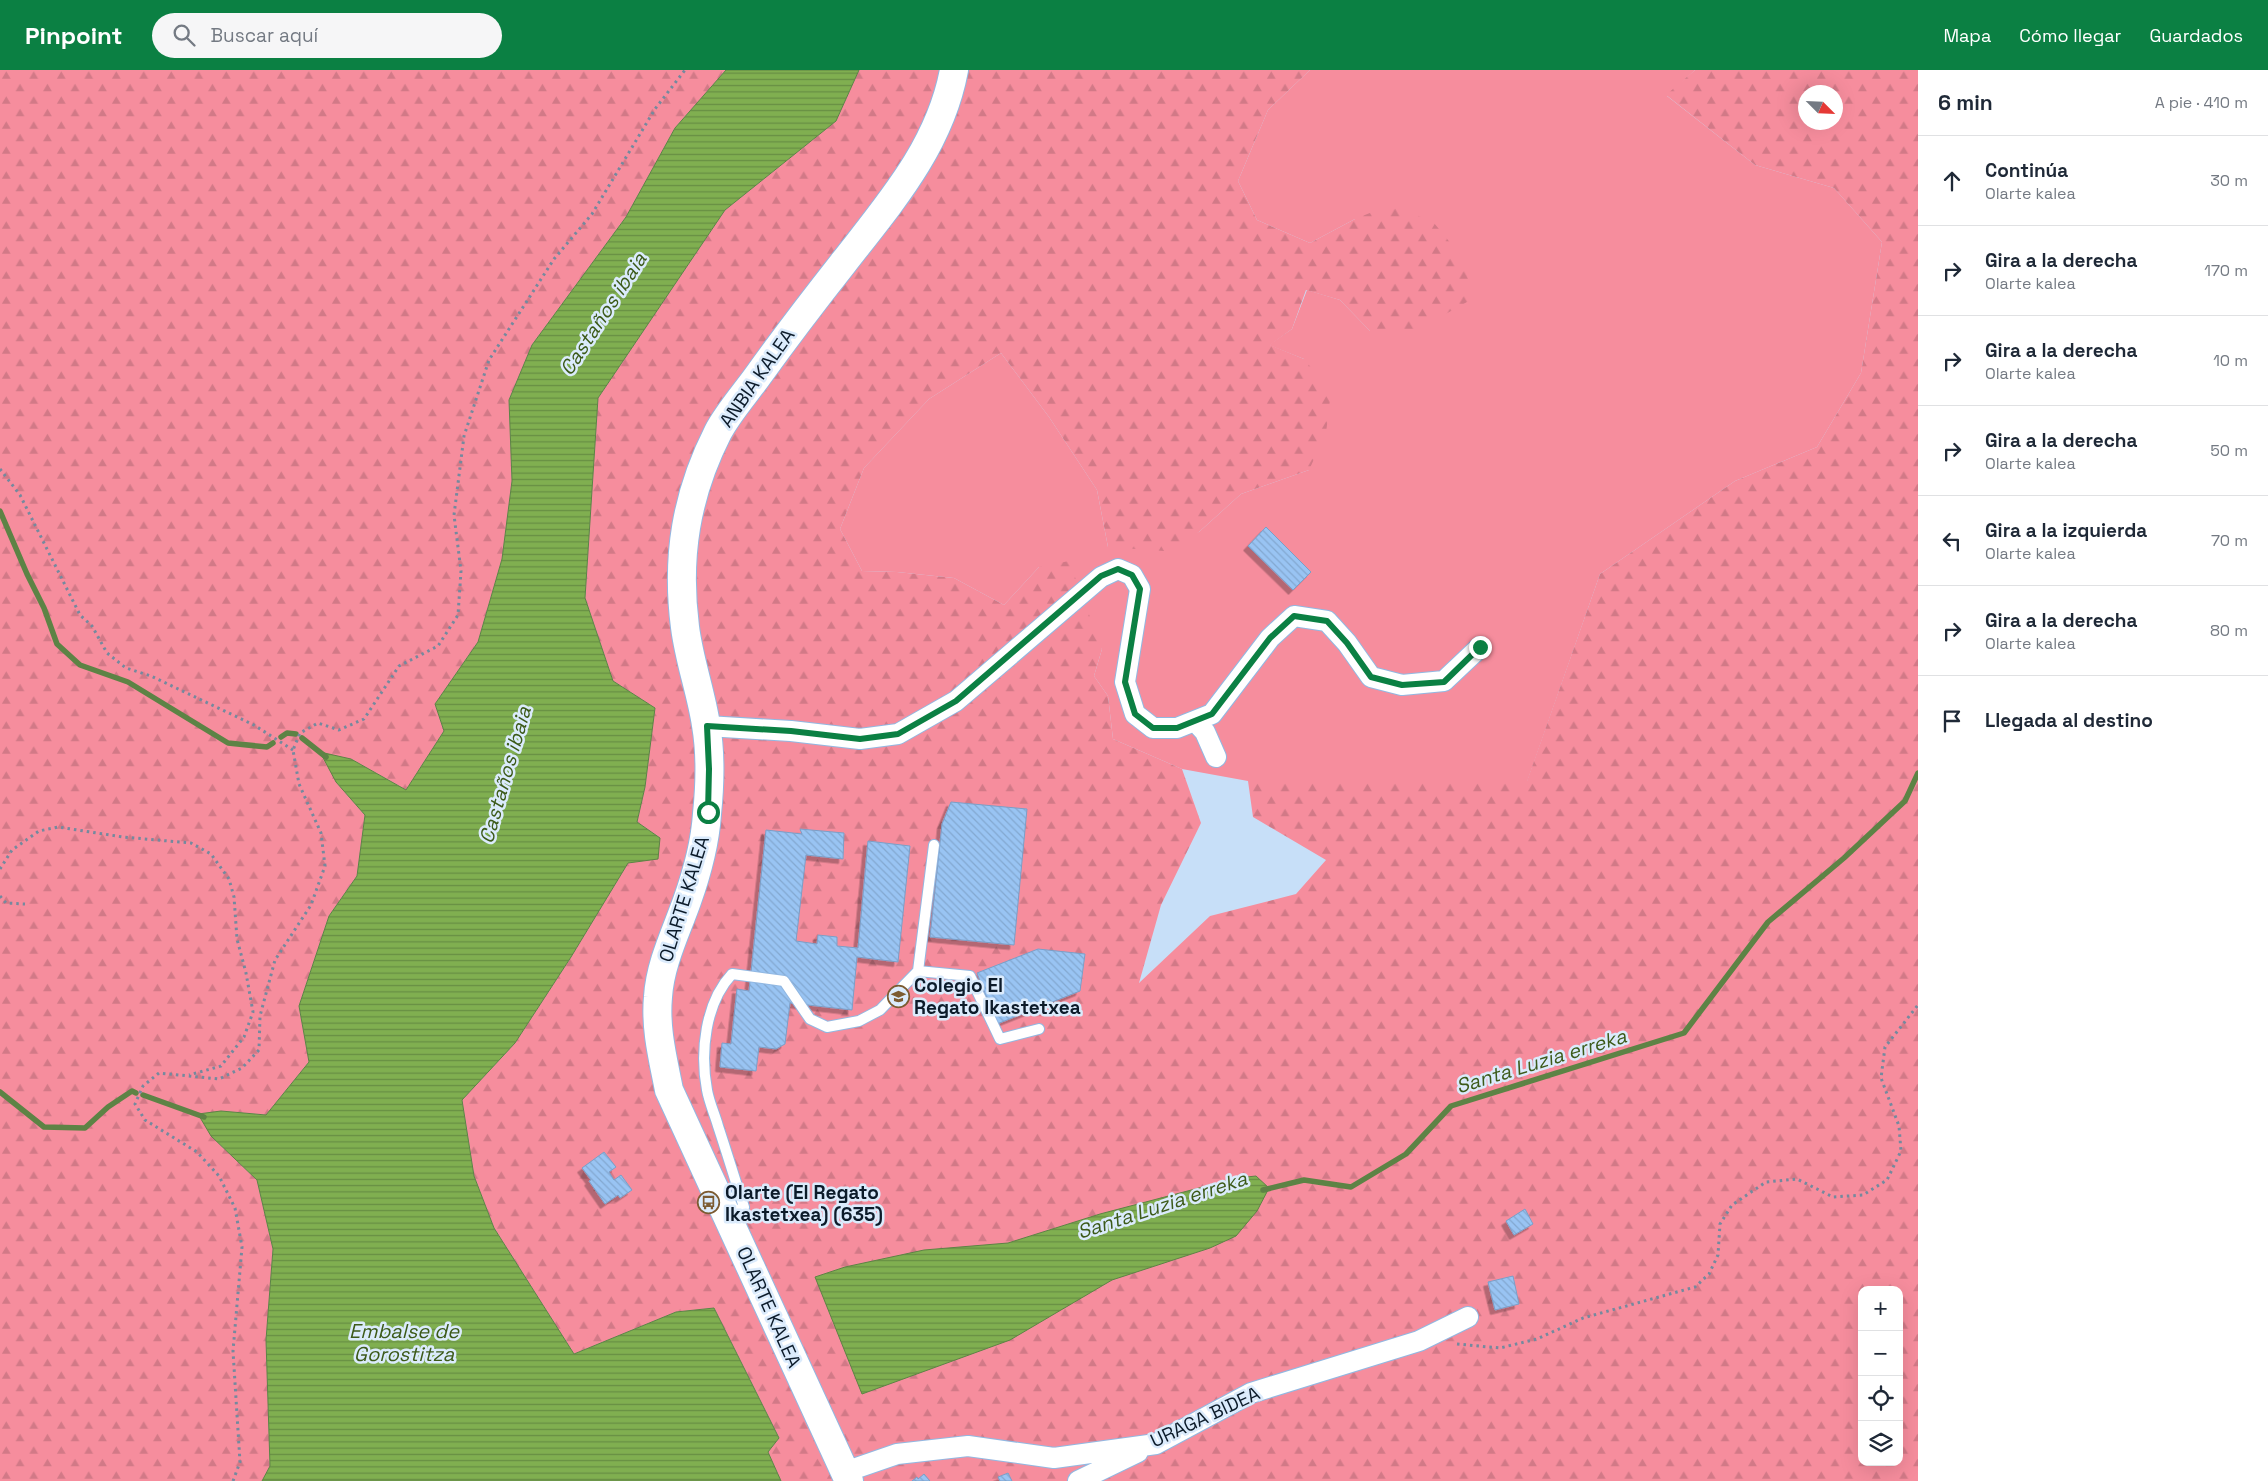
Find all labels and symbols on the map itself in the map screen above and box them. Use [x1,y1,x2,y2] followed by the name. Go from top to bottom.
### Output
[1798,85,1843,130] north arrow
[554,247,653,380] water label: Castaños ibaia
[714,324,800,432] street label: ANBIA KALEA
[1469,636,1492,659] route end
[473,703,537,846] water label: Castaños ibaia
[697,801,720,824] route start
[653,833,715,965] street label: OLARTE KALEA
[914,973,1081,1020] place label: Colegio El Regato Ikastetxea
[886,984,910,1008] school or university icon: Colegio El Regato Ikastetxea
[1453,1023,1630,1099] water label: Santa Luzia erreka
[1074,1165,1251,1245] water label: Santa Luzia erreka
[725,1180,883,1227] place label: Olarte (El Regato Ikastetxea) (635)
[697,1191,721,1215] bus stop icon: Olarte (El Regato Ikastetxea) (635)
[731,1242,807,1372] street label: OLARTE KALEA
[349,1318,460,1367] water label: Embalse de Gorostitza
[1146,1381,1264,1453] street label: URAGA BIDEA

